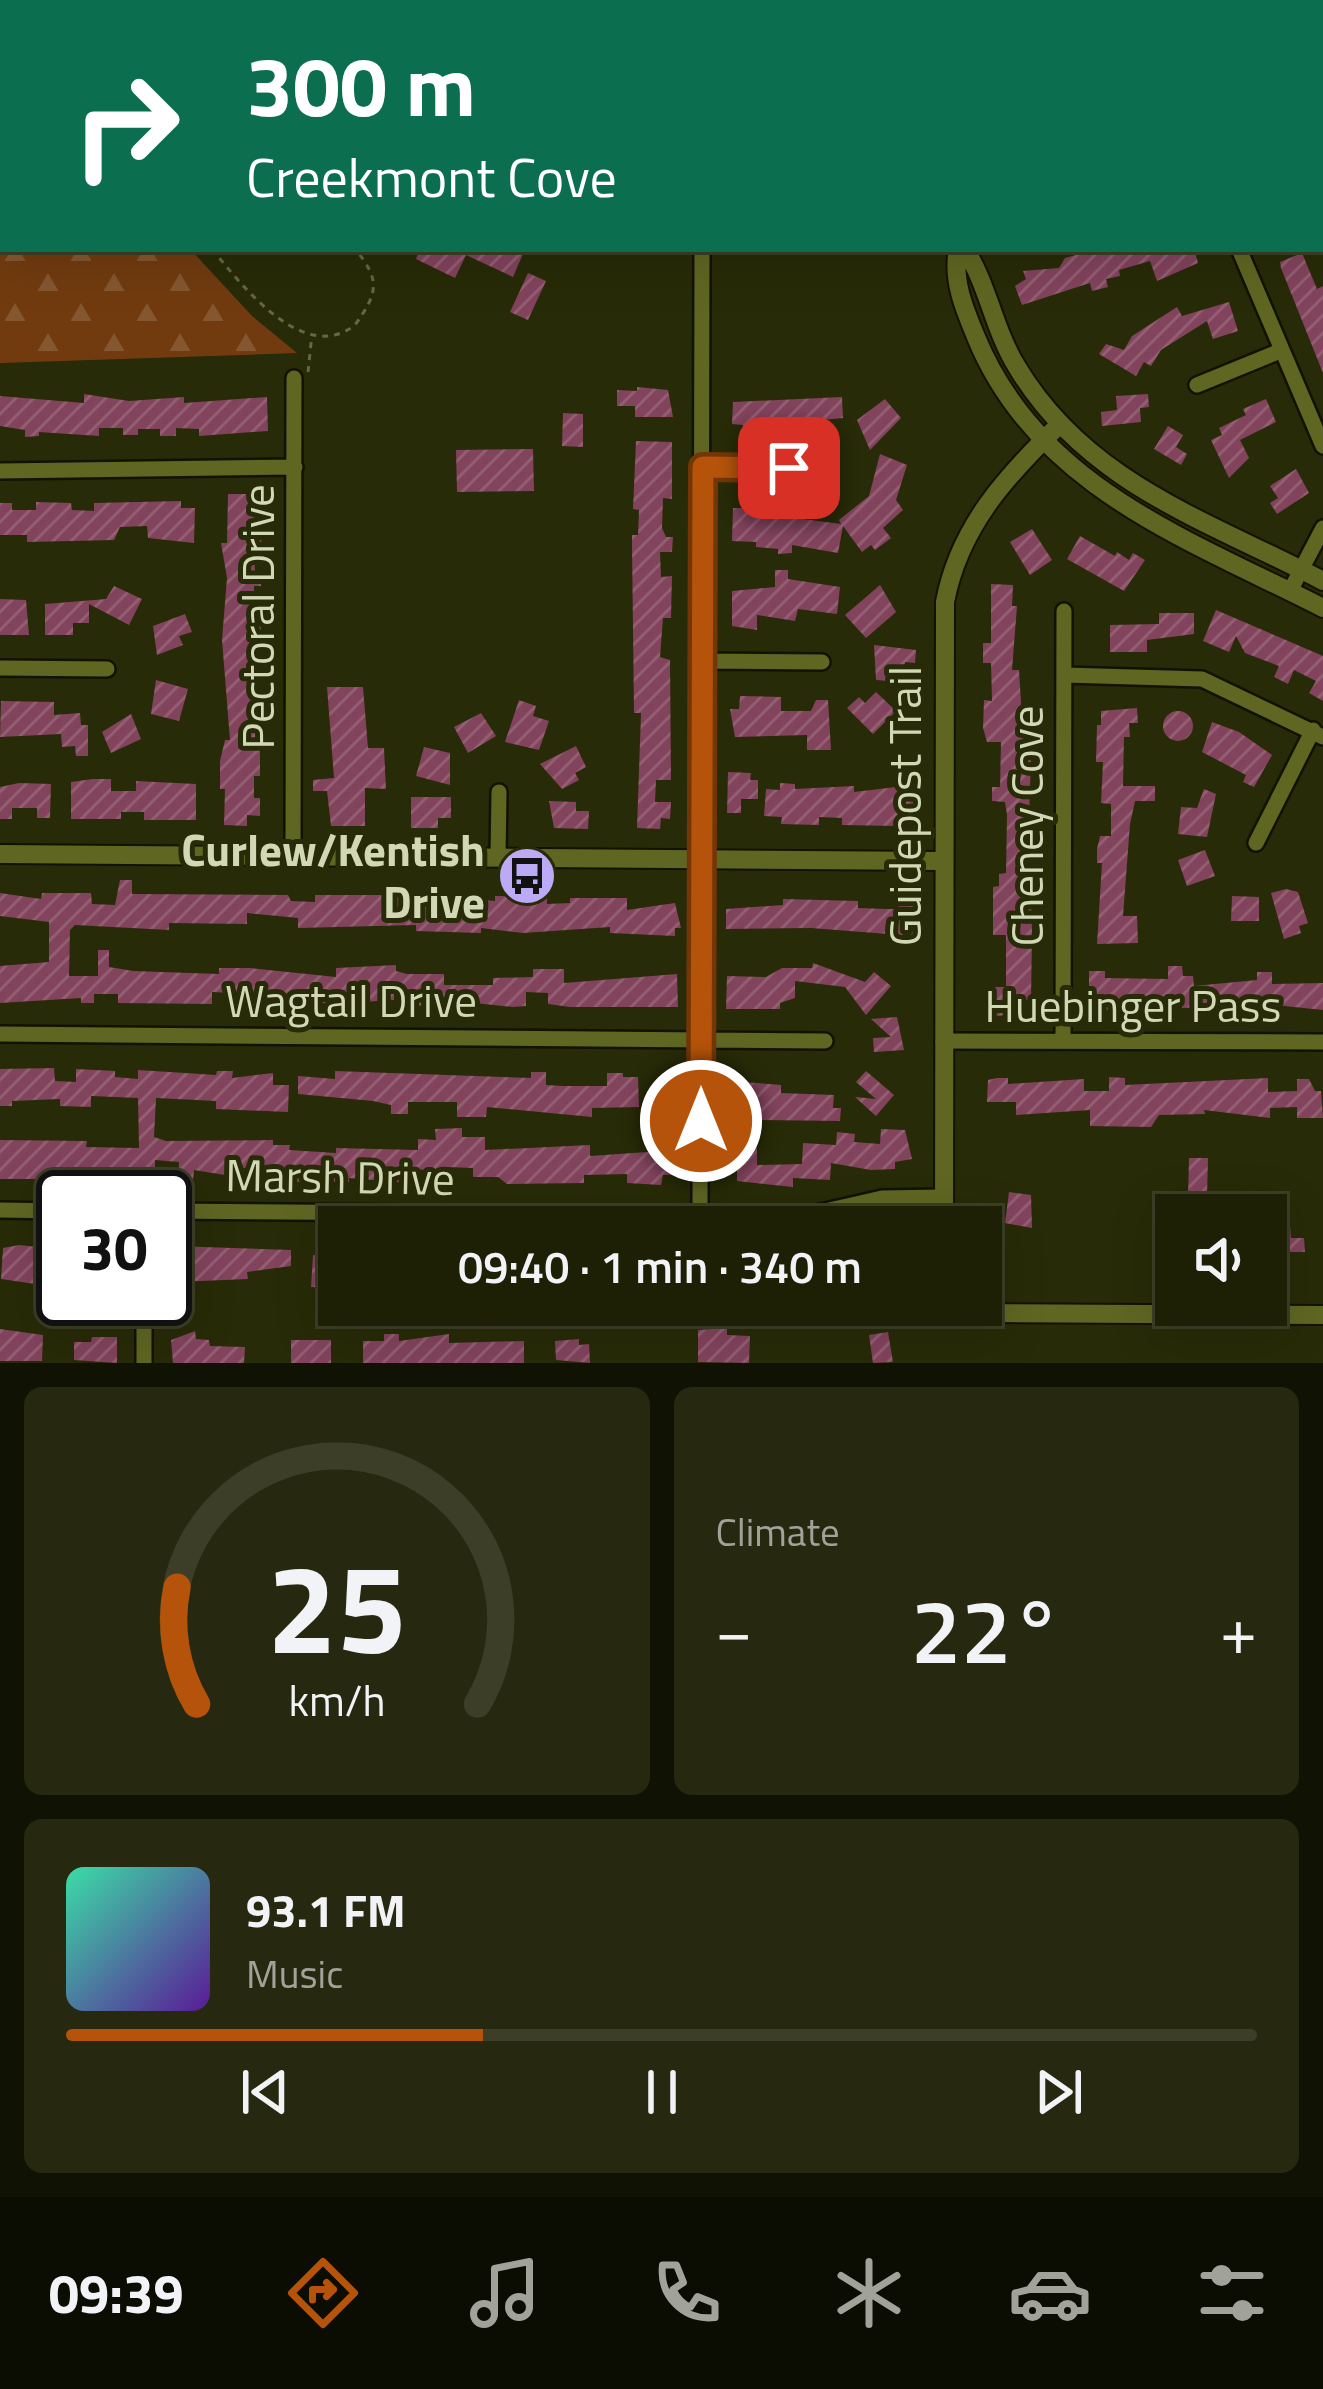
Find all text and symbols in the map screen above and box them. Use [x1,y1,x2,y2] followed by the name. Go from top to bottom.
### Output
[246,21,476,149] text: 300 m
[48,48,204,204] icon: right
[246,136,617,218] text: Creekmont Cove
[738,417,840,519] pin
[756,435,822,501] icon: arrive
[223,484,291,750] street label: Pectoral Drive
[870,666,938,946] street label: Guidepost Trail
[992,706,1060,946] street label: Cheney Cove
[181,815,485,935] place label: Curlew/Kentish Drive
[496,845,558,907] bus stop icon: Curlew/Kentish Drive
[225,966,477,1034] street label: Wagtail Drive
[985,971,1281,1039] street label: Huebinger Pass
[638,1058,764,1184] position arrow
[225,1140,455,1212] street label: Marsh Drive
[36,1170,192,1326] speed limit sign: 30
[1155,1194,1287,1326] map controls
[1155,1194,1287,1326] button: sound
[458,1232,862,1300] text: 09:40 · 1 min · 340 m
[716,1502,840,1561] text: Climate
[267,1512,407,1701] text: 25
[911,1561,1062,1698] text: 22°
[716,1579,752,1680] text: −
[1220,1579,1257,1680] text: +
[288,1667,385,1733] text: km/h
[246,1876,406,1944] text: 93.1 FM
[246,1944,343,2003] text: Music
[232,2059,298,2125] icon: previous
[629,2059,695,2125] icon: pause
[1026,2059,1092,2125] icon: next
[281,2251,365,2335] icon: directions
[463,2251,547,2335] icon: music
[645,2251,729,2335] icon: phone
[827,2251,911,2335] icon: climate
[1008,2251,1092,2335] icon: car
[1190,2251,1274,2335] icon: filters
[49,2252,184,2334] text: 09:39

